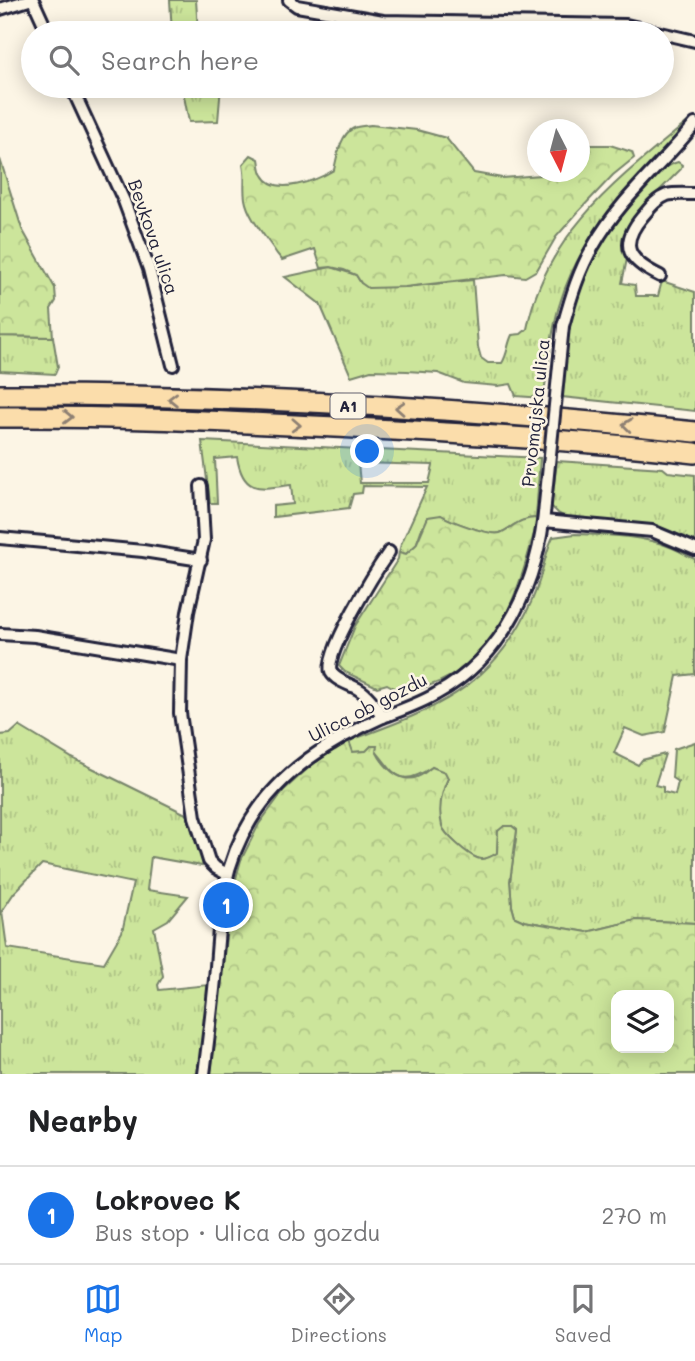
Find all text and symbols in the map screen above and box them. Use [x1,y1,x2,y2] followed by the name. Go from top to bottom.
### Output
[21,21,674,98] search box
[45,41,83,79] icon: search
[101,43,259,77] text: Search here
[527,119,590,182] north arrow
[123,176,185,297] street label: Bevkova ulica
[515,338,555,488] street label: Prvomajska ulica
[167,391,178,406] one-way arrow
[330,394,366,418] road number: A1
[394,401,405,416] one-way arrow
[63,410,74,425] one-way arrow
[290,417,301,432] one-way arrow
[621,418,632,433] one-way arrow
[350,434,384,468] your location
[304,667,431,747] street label: Ulica ob gozdu
[203,879,249,931] pin: 1
[611,990,674,1053] map controls
[611,990,674,1053] button: layers
[28,1100,138,1140] text: Nearby
[95,1183,241,1217] text: Lokrovec K
[46,1200,56,1230] text: 1
[602,1200,667,1230] text: 270 m
[95,1217,380,1247] text: Bus stop · Ulica ob gozdu
[84,1280,123,1347] tab: Map
[290,1280,387,1347] tab: Directions
[555,1280,611,1347] tab: Saved

